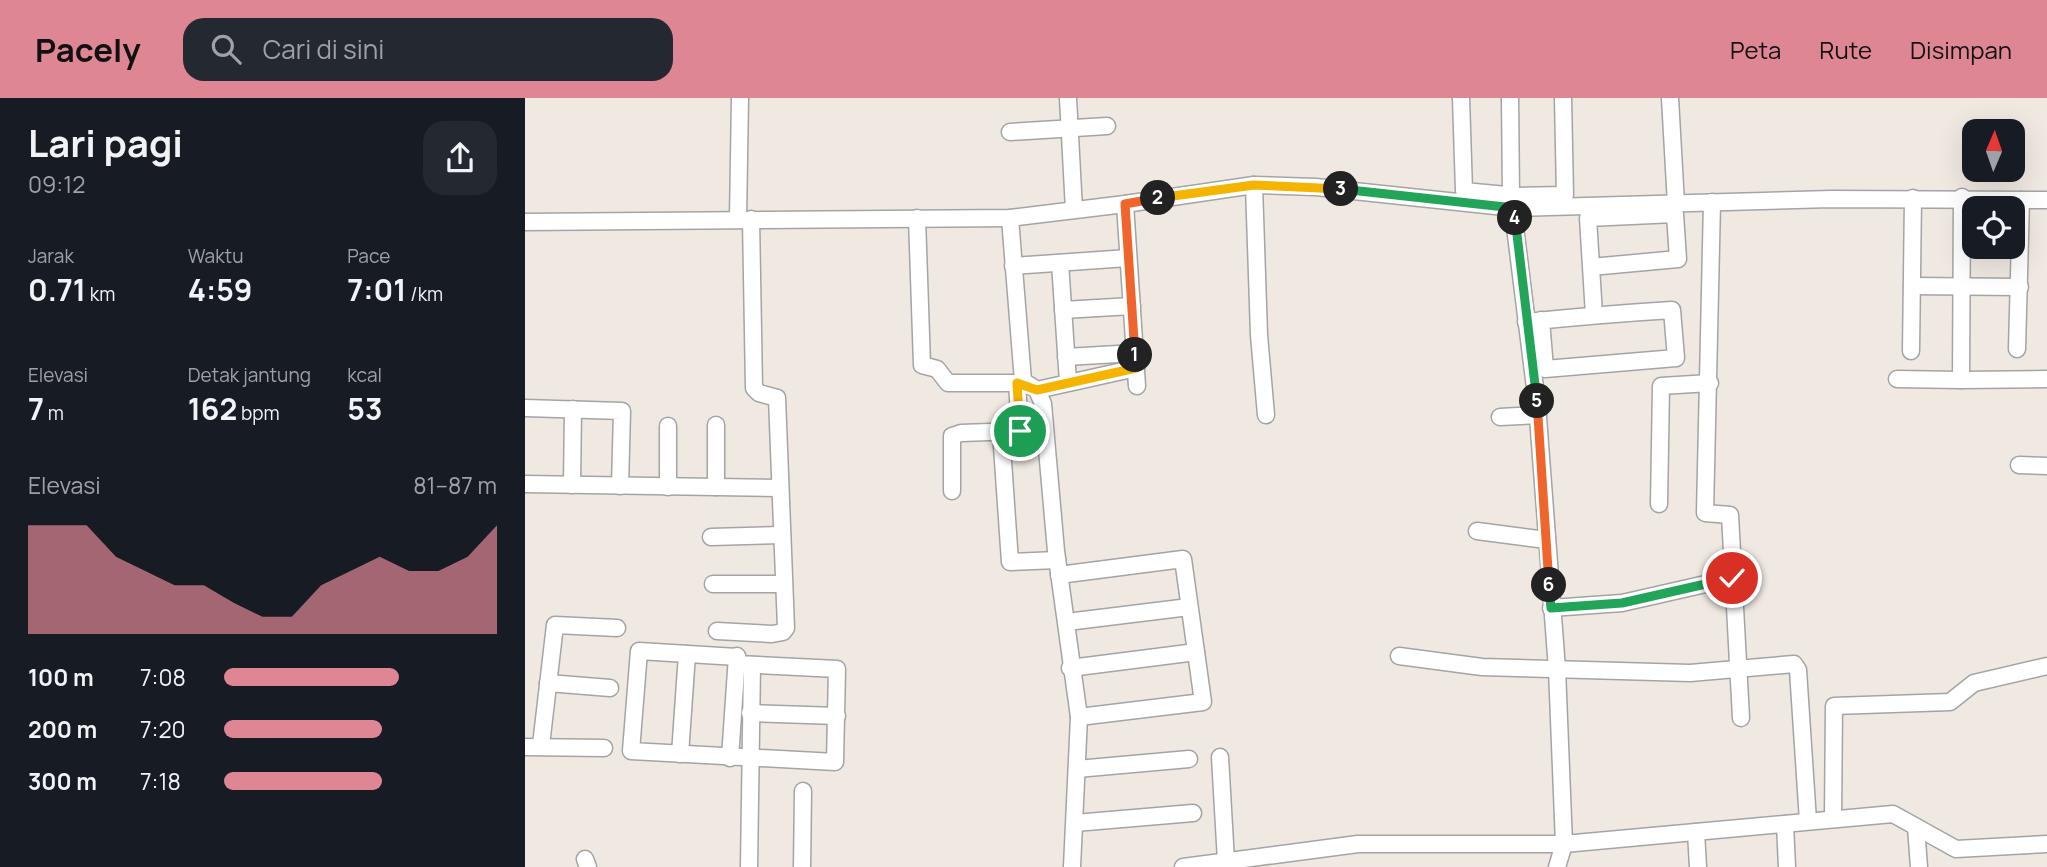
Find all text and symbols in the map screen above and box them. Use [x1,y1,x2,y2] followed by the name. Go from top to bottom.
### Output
[183,18,673,81] search box
[35,27,141,72] text: Pacely
[207,30,245,68] icon: search
[263,31,384,67] text: Cari di sini
[1730,33,1781,66] text: Peta
[1819,33,1872,66] text: Rute
[1910,33,2012,66] text: Disimpan
[28,116,183,168] text: Lari pagi
[1962,119,2025,182] north arrow
[1962,119,2025,259] map controls
[423,121,497,195] button: share
[28,168,85,200] text: 09:12
[1323,172,1359,206] pin: 3
[1335,175,1346,201] text: 3
[1141,180,1175,216] pin: 2
[1152,184,1163,210] text: 2
[1962,196,2025,259] button: locate
[1497,200,1532,236] pin: 4
[1509,204,1520,230] text: 4
[28,243,74,269] text: Jarak
[188,243,243,269] text: Waktu
[347,243,390,269] text: Pace
[28,269,86,310] text: 0.71
[188,269,252,310] text: 4:59
[347,269,407,310] text: 7:01
[86,281,115,307] text: km
[407,281,443,307] text: /km
[1117,338,1153,372] pin: 1
[1130,341,1139,367] text: 1
[28,362,88,388] text: Elevasi
[188,362,311,388] text: Detak jantung
[347,362,382,388] text: kcal
[1520,384,1555,418] pin: 5
[1531,387,1542,413] text: 5
[28,388,44,429] text: 7
[188,388,237,429] text: 162
[347,388,382,429] text: 53
[44,400,64,426] text: m
[237,400,280,426] text: bpm
[990,401,1050,461] pin
[1001,412,1039,450] icon: arrive
[28,469,101,501] text: Elevasi
[413,469,497,501] text: 81–87 m
[1702,548,1762,608] pin
[1713,559,1751,597] icon: check
[1531,568,1567,602] pin: 6
[1543,571,1554,597] text: 6
[28,661,94,693] text: 100 m
[140,661,186,693] text: 7:08
[28,713,97,745] text: 200 m
[140,713,186,745] text: 7:20
[28,765,97,797] text: 300 m
[140,765,181,797] text: 7:18

